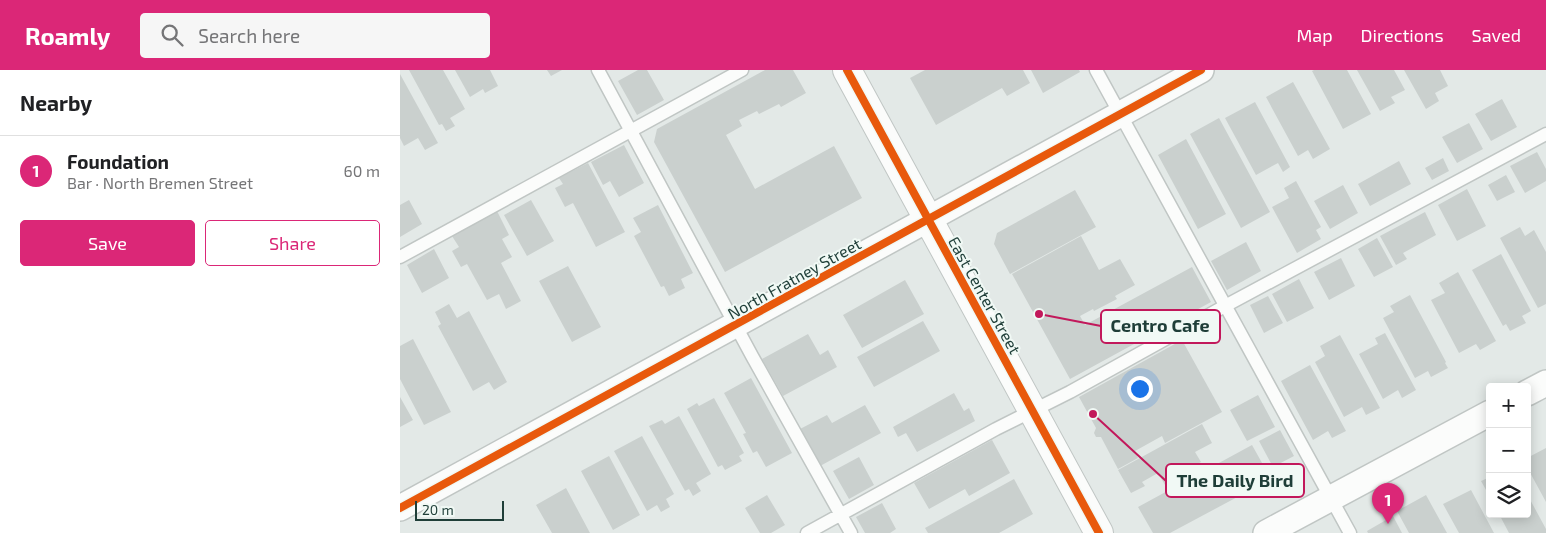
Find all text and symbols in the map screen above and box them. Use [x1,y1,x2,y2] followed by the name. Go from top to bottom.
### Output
[140,13,490,58] search box
[25,21,110,50] text: Roamly
[158,21,186,49] icon: search
[198,24,300,47] text: Search here
[1296,24,1333,46] text: Map
[1361,24,1444,46] text: Directions
[1472,24,1521,46] text: Saved
[20,90,92,115] text: Nearby
[67,150,169,173] text: Foundation
[33,161,39,180] text: 1
[344,161,380,180] text: 60 m
[67,173,253,192] text: Bar · North Bremen Street
[20,220,195,266] button: Save
[205,220,380,266] button: Share
[724,233,864,323] street label: North Fratney Street
[945,233,1025,357] street label: East Center Street
[1101,310,1220,343] callout: Centro Cafe
[1110,314,1210,336] text: Centro Cafe
[1127,376,1153,402] your location
[1486,383,1531,518] map controls
[1486,383,1531,428] button: +
[1486,428,1531,473] button: −
[1166,464,1304,497] callout: The Daily Bird
[1176,469,1294,491] text: The Daily Bird
[1486,473,1531,518] button: layers
[1372,483,1404,524] pin: 1
[415,498,504,521] scale bar
[422,501,454,518] text: 20 m

